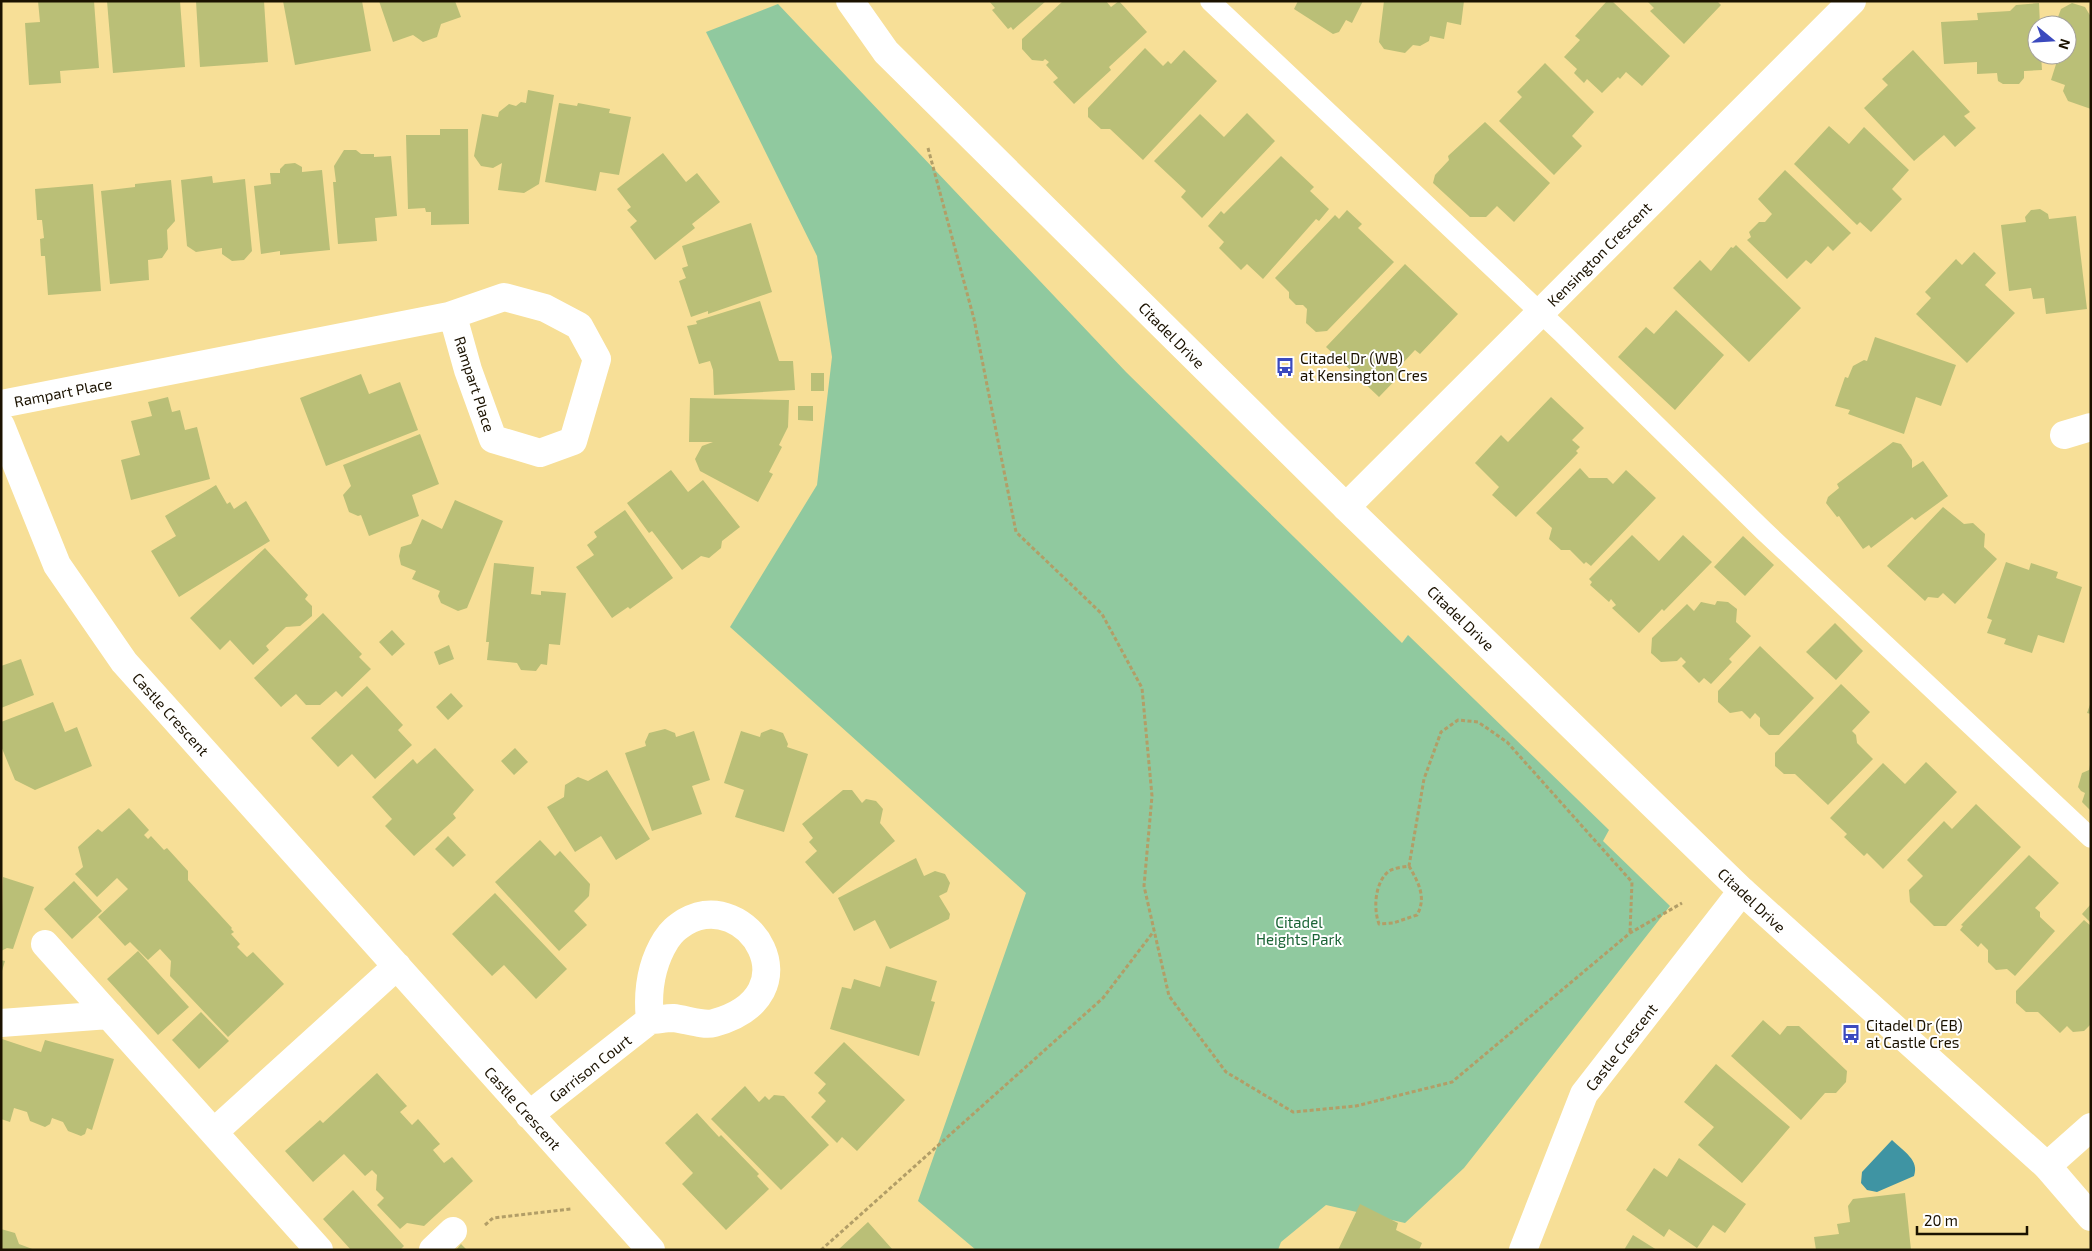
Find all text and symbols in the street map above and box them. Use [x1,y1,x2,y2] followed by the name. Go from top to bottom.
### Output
[2027,15,2077,65] north arrow
[2055,37,2074,52] text: N
[1543,198,1655,310] street label: Kensington Crescent
[1135,298,1209,372] street label: Citadel Drive
[451,334,499,434] street label: Rampart Place
[1300,349,1428,384] place label: Citadel Dr (WB) at Kensington Cres
[1274,356,1296,378] bus stop icon: Citadel Dr (WB) at Kensington Cres
[12,374,114,410] street label: Rampart Place
[1424,582,1498,654] street label: Citadel Drive
[129,669,213,760] street label: Castle Crescent
[1714,864,1790,936] street label: Citadel Drive
[1256,913,1342,948] park label: Citadel Heights Park
[1581,1000,1661,1094] street label: Castle Crescent
[1866,1016,1963,1051] place label: Citadel Dr (EB) at Castle Cres
[1840,1023,1862,1045] bus stop icon: Citadel Dr (EB) at Castle Cres
[545,1030,635,1106] street label: Garrison Court
[481,1063,565,1154] street label: Castle Crescent
[1917,1204,2027,1236] scale bar
[1924,1211,1958,1229] text: 20 m

